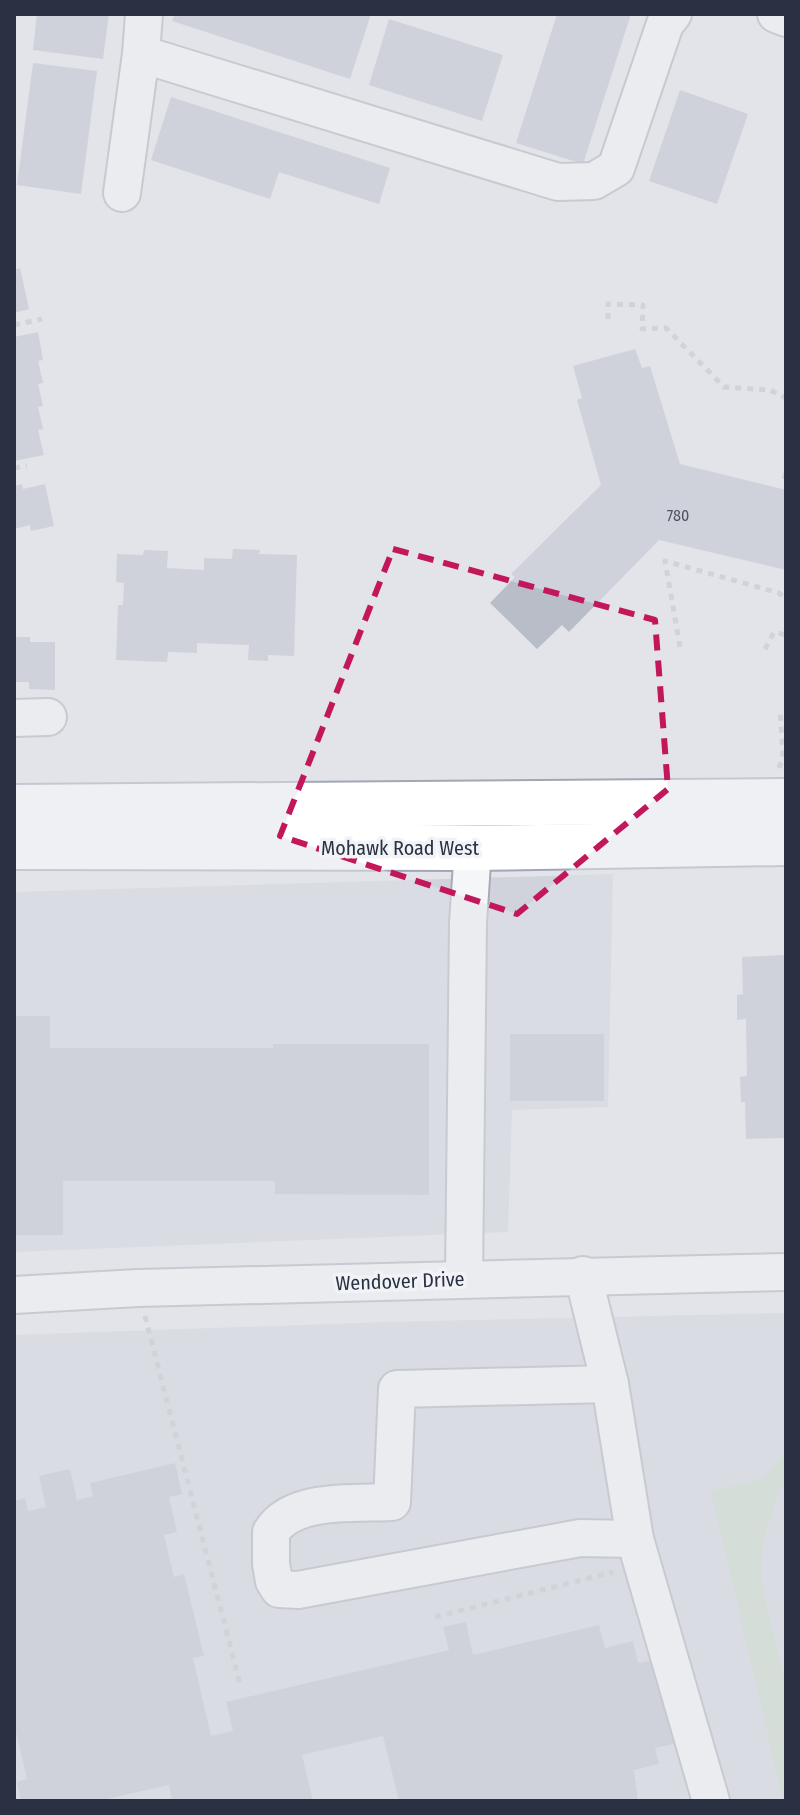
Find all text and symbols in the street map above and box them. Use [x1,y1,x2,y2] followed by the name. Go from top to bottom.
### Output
[667,506,689,525] house number: 780
[321,836,479,860] street label: Mohawk Road West
[335,1267,465,1295] street label: Wendover Drive

